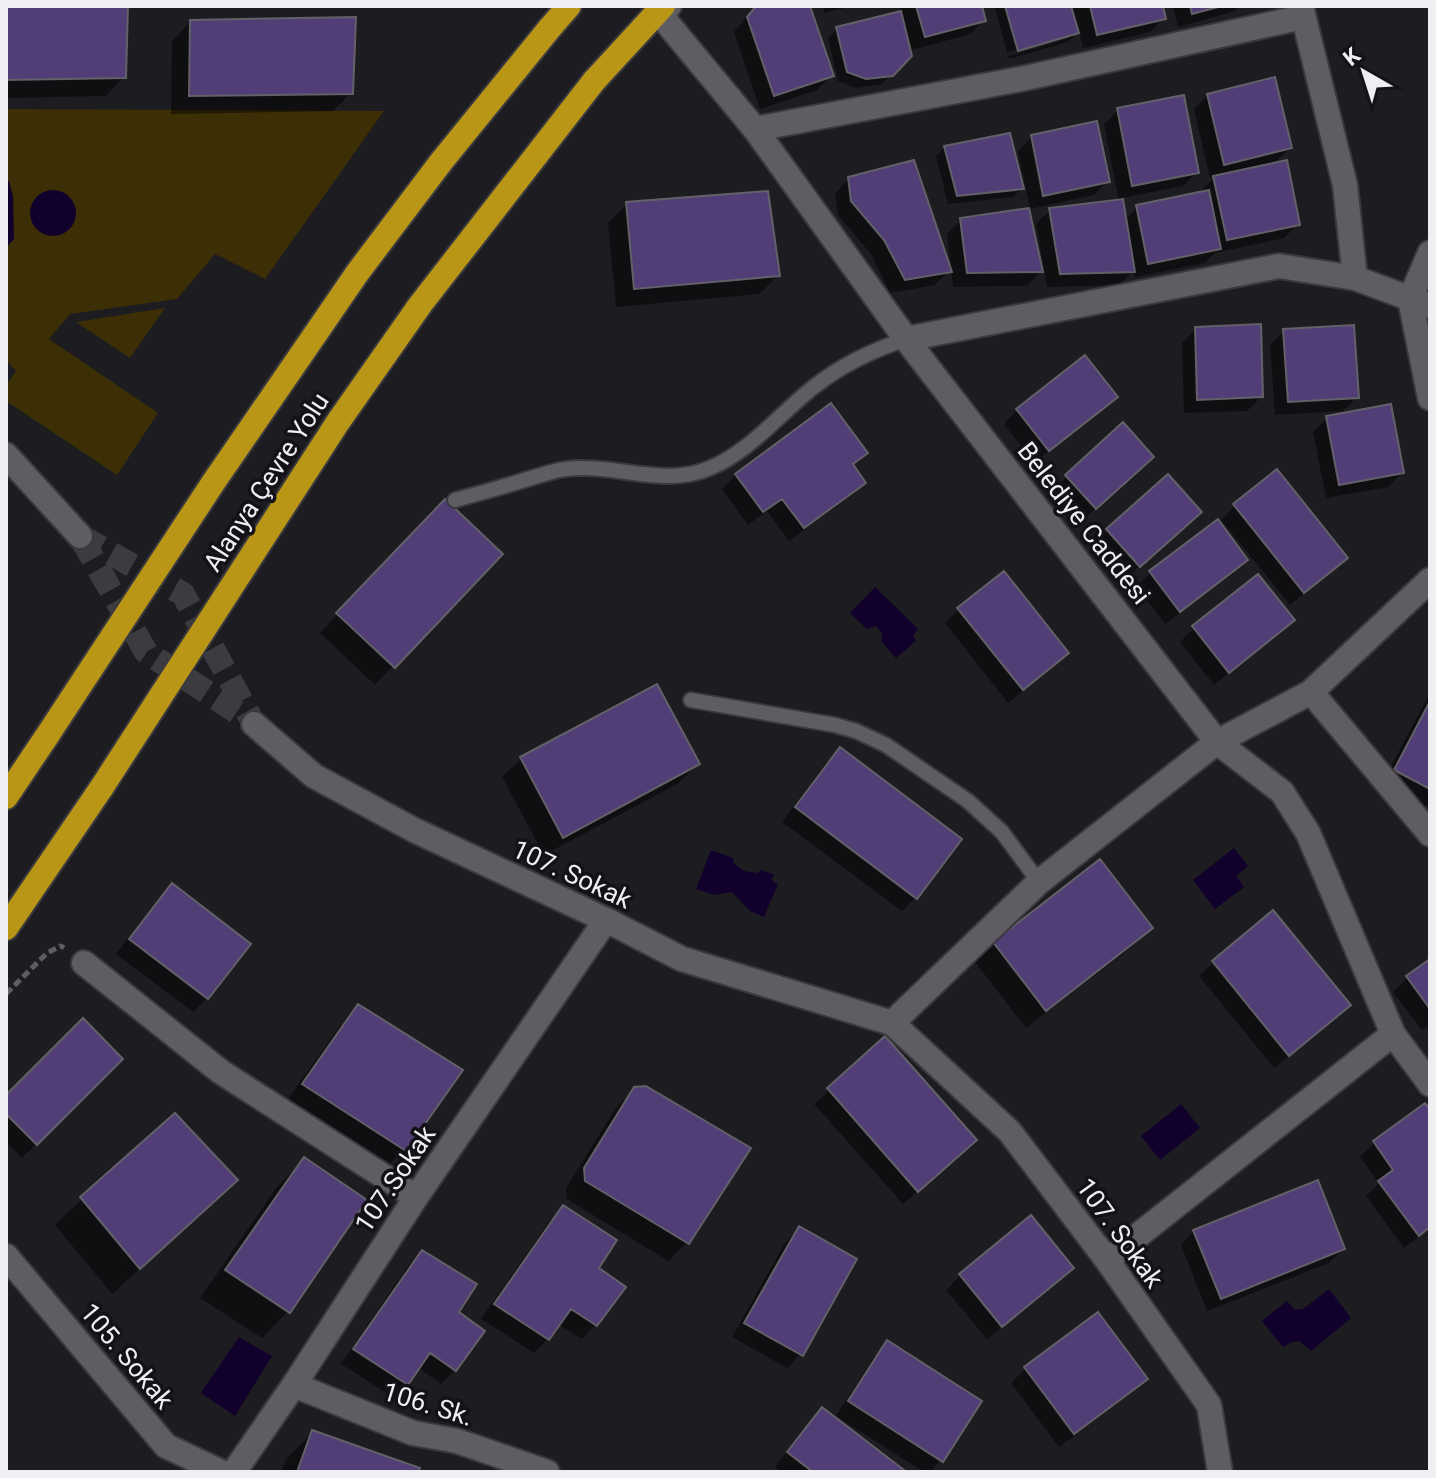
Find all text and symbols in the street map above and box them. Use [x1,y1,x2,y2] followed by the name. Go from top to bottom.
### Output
[1324,32,1404,112] north arrow
[1338,42,1366,71] text: K
[197,387,335,577] street label: Alanya Çevre Yolu
[1011,436,1157,610] street label: Belediye Caddesi
[508,833,637,915] street label: 107. Sokak
[349,1120,442,1238] street label: 107.Sokak
[1070,1172,1170,1294] street label: 107. Sokak
[74,1297,180,1415] street label: 105. Sokak
[379,1376,477,1432] street label: 106. Sk.

